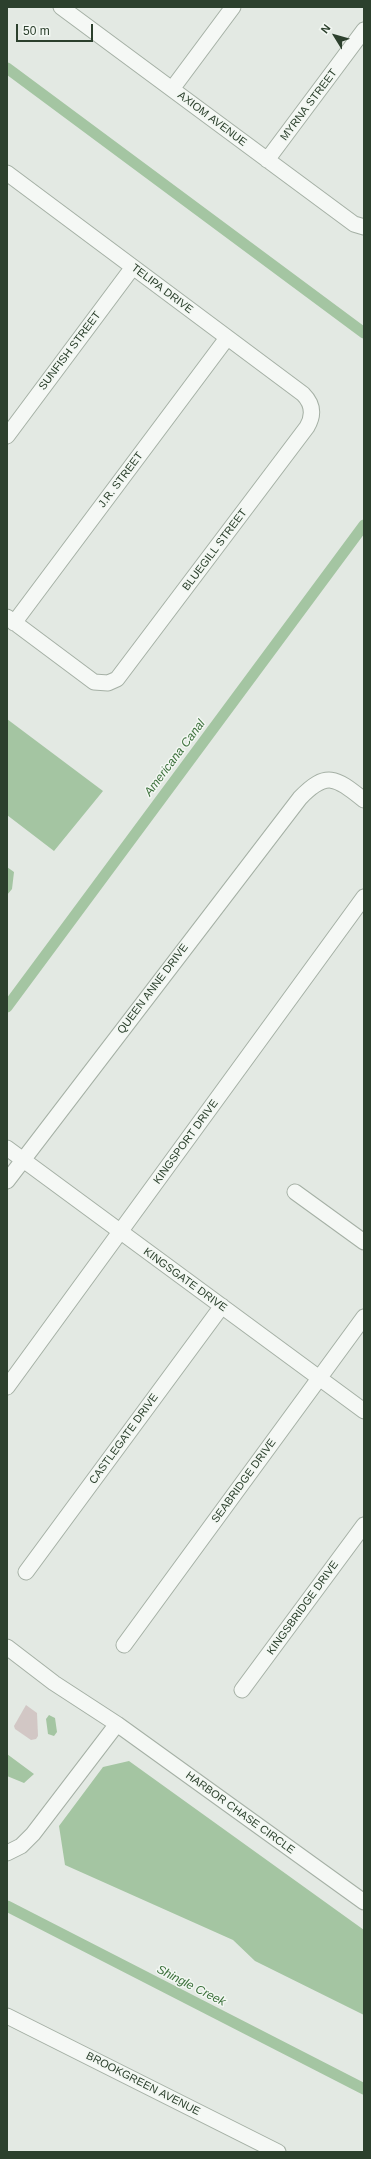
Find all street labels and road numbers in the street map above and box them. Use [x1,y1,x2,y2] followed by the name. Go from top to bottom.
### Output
[278,67,340,143] street label: MYRNA STREET
[175,89,249,149] street label: AXIOM AVENUE
[129,262,195,316] street label: TELIPA DRIVE
[36,309,104,393] street label: SUNFISH STREET
[96,450,146,510] street label: J.R. STREET
[180,506,250,594] street label: BLUEGILL STREET
[115,941,191,1037] street label: QUEEN ANNE DRIVE
[151,1097,221,1187] street label: KINGSPORT DRIVE
[141,1245,229,1315] street label: KINGSGATE DRIVE
[87,1391,161,1487] street label: CASTLEGATE DRIVE
[209,1436,279,1526] street label: SEABRIDGE DRIVE
[264,1558,342,1658] street label: KINGSBRIDGE DRIVE
[183,1769,297,1857] street label: HARBOR CHASE CIRCLE
[84,2049,202,2119] street label: BROOKGREEN AVENUE

